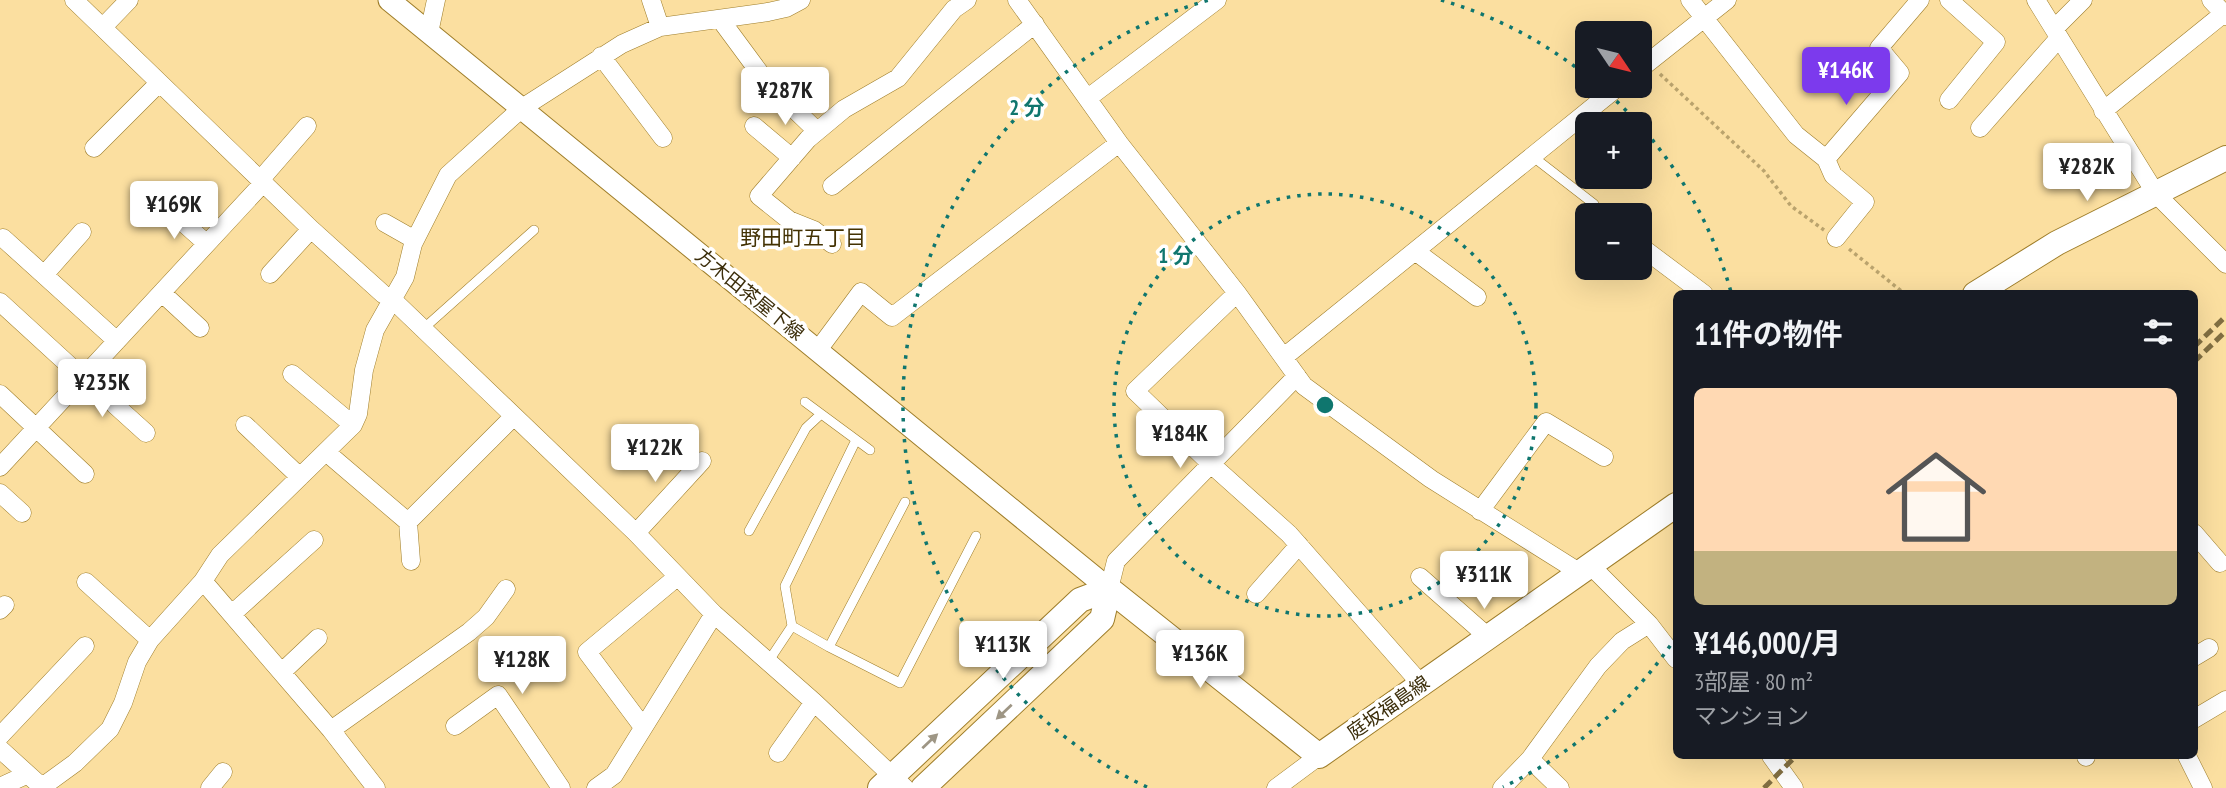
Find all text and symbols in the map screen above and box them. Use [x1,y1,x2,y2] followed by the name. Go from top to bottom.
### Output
[1575,21,1652,98] north arrow
[1575,21,1652,280] map controls
[1797,48,1895,107] pin: ¥146K
[1818,55,1874,84] text: ¥146K
[736,68,834,127] pin: ¥287K
[757,75,813,104] text: ¥287K
[1009,94,1045,121] text: 2 分
[1575,112,1652,189] button: +
[2038,144,2136,203] pin: ¥282K
[2059,151,2115,180] text: ¥282K
[125,182,223,241] pin: ¥169K
[146,189,202,218] text: ¥169K
[1575,203,1652,280] button: −
[740,224,866,251] district label: 野田町五丁目
[1158,242,1194,269] text: 1 分
[691,243,809,345] street label: 方木田茶屋下線
[2139,313,2177,351] icon: filters
[1694,314,1843,353] text: 11件の物件
[53,360,151,419] pin: ¥235K
[74,367,130,396] text: ¥235K
[1313,393,1337,417] centre of rings
[1131,410,1229,470] pin: ¥184K
[1152,418,1208,447] text: ¥184K
[606,424,704,484] pin: ¥122K
[627,432,683,461] text: ¥122K
[1873,434,1999,560] icon: home
[1435,552,1533,611] pin: ¥311K
[1456,559,1512,588] text: ¥311K
[954,622,1052,681] pin: ¥113K
[1694,623,1841,662] text: ¥146,000/月
[975,629,1031,658] text: ¥113K
[1151,630,1249,690] pin: ¥136K
[473,636,571,696] pin: ¥128K
[1172,638,1228,667] text: ¥136K
[494,644,550,673] text: ¥128K
[1694,667,1813,696] text: 3部屋 · 80 m²
[1342,670,1434,744] street label: 庭坂福島線
[1694,701,1809,730] text: マンション
[995,704,1012,721] one-way arrow
[921,734,938,750] one-way arrow

